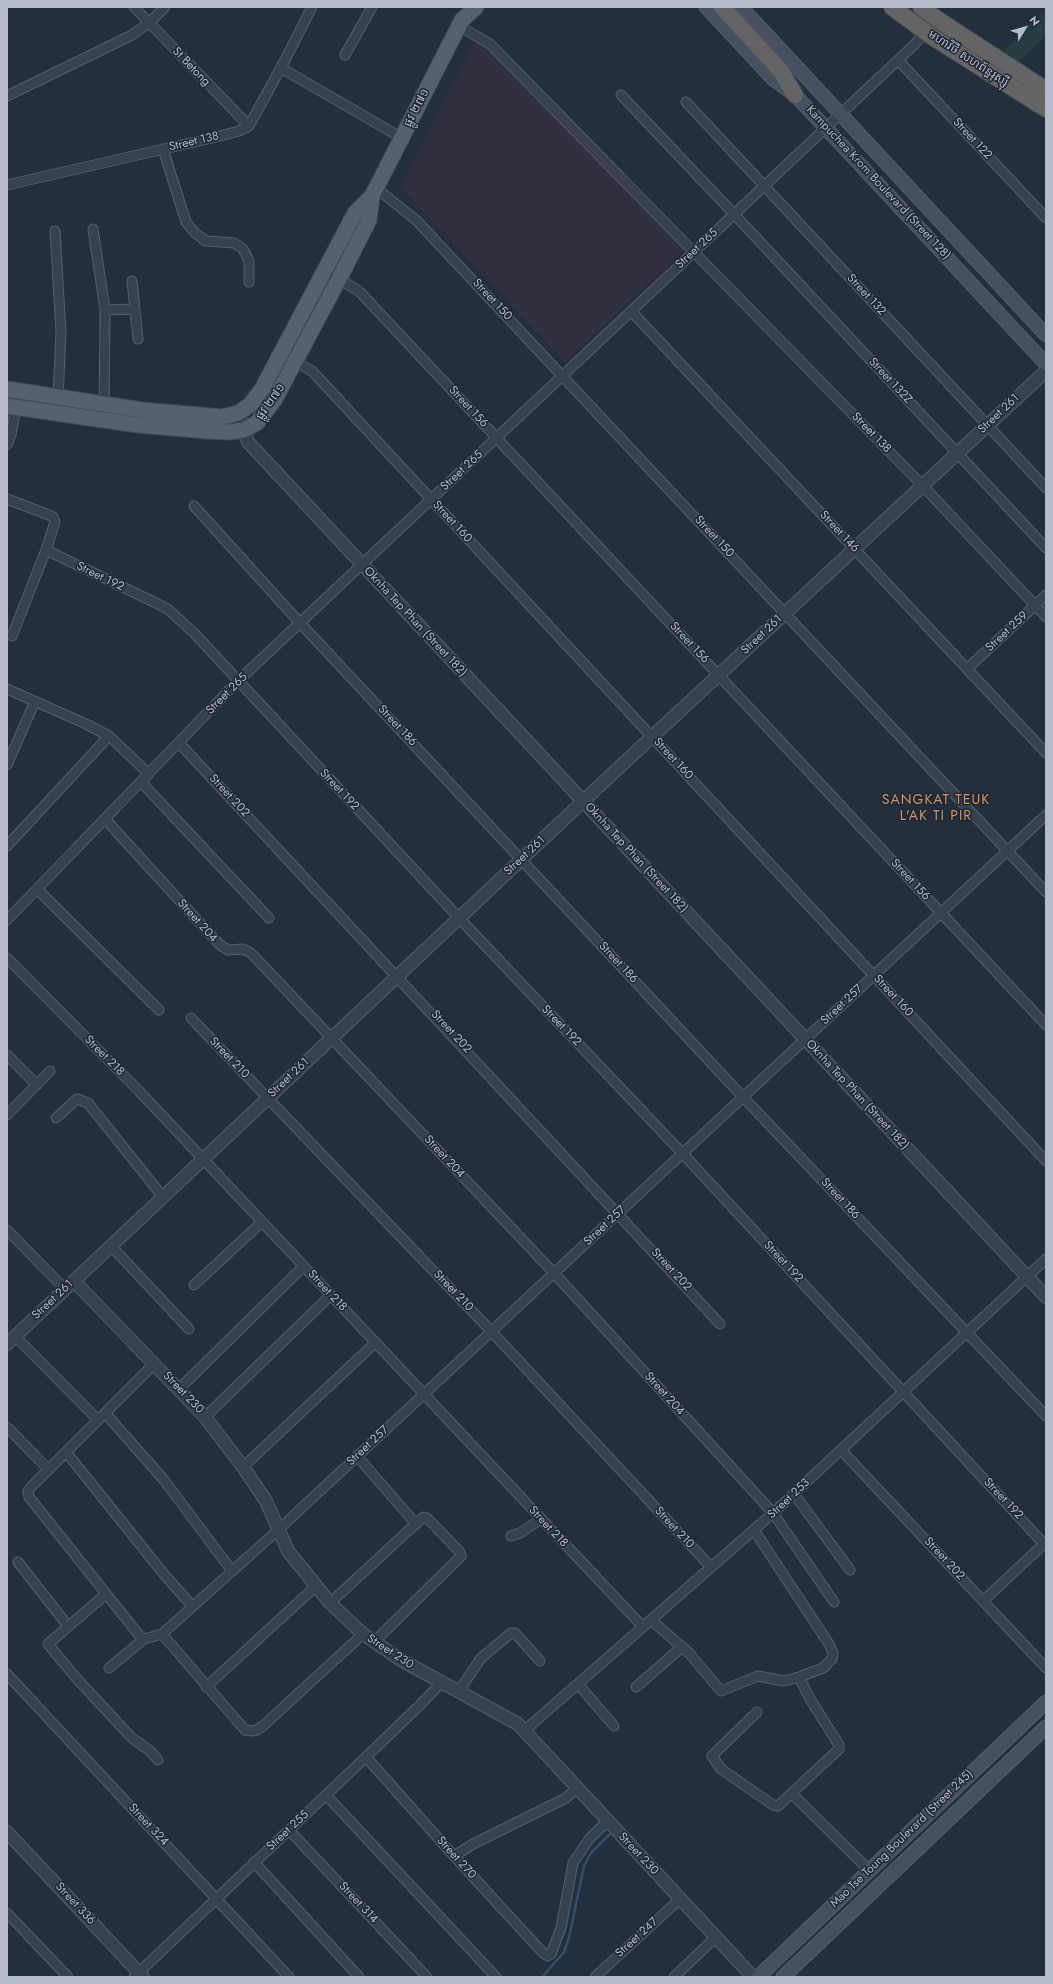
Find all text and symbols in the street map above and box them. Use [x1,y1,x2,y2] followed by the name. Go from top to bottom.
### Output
[1005,8,1045,48] north arrow
[1026,12,1044,29] text: N
[925,28,1011,90] street label: មហាវិថី សហព័ន្ធរុស្ស៊ី
[169,45,213,89] street label: St Betong
[401,86,433,130] street label: ផ្លូវ ២៧១
[803,103,953,263] street label: Kampuchea Krom Boulevard (Street 128)
[949,115,995,163] street label: Street 122
[168,129,220,155] street label: Street 138
[673,226,721,272] street label: Street 265
[843,271,889,319] street label: Street 132
[469,276,515,324] street label: Street 150
[865,355,915,407] street label: Street 132Z
[253,381,289,423] street label: ផ្លូវ ២៧១
[445,383,491,431] street label: Street 156
[975,391,1023,437] street label: Street 261
[848,410,894,456] street label: Street 138
[438,448,486,494] street label: Street 265
[429,498,475,546] street label: Street 160
[816,508,862,556] street label: Street 146
[691,513,737,561] street label: Street 150
[74,559,126,595] street label: Street 192
[360,564,470,680] street label: Oknha Tep Phan (Street 182)
[983,609,1031,655] street label: Street 259
[738,612,786,658] street label: Street 261
[666,619,712,667] street label: Street 156
[203,670,251,718] street label: Street 265
[374,702,420,750] street label: Street 186
[650,735,696,783] street label: Street 160
[316,766,362,814] street label: Street 192
[206,772,252,820] street label: Street 202
[882,793,990,826] district label: SANGKAT TEUK L'AK TI PIR
[581,800,691,916] street label: Oknha Tep Phan (Street 182)
[501,833,549,879] street label: Street 261
[887,856,933,904] street label: Street 156
[174,896,220,946] street label: Street 204
[595,939,641,987] street label: Street 186
[870,972,916,1020] street label: Street 160
[818,982,866,1028] street label: Street 257
[538,1003,584,1049] street label: Street 192
[428,1008,474,1056] street label: Street 202
[81,1033,127,1079] street label: Street 218
[206,1034,252,1082] street label: Street 210
[802,1037,912,1153] street label: Oknha Tep Phan (Street 182)
[265,1055,313,1101] street label: Street 261
[421,1133,467,1181] street label: Street 204
[817,1175,863,1223] street label: Street 186
[581,1203,629,1249] street label: Street 257
[760,1238,806,1286] street label: Street 192
[648,1246,694,1294] street label: Street 202
[304,1267,350,1315] street label: Street 218
[430,1267,476,1315] street label: Street 210
[29,1277,77,1323] street label: Street 261
[159,1369,207,1417] street label: Street 230
[641,1369,687,1419] street label: Street 204
[344,1423,392,1469] street label: Street 257
[980,1475,1026,1523] street label: Street 192
[765,1476,813,1522] street label: Street 253
[525,1503,571,1551] street label: Street 218
[651,1504,697,1552] street label: Street 210
[921,1535,967,1583] street label: Street 202
[364,1632,416,1672] street label: Street 230
[828,1767,976,1911] street label: Mao Tse Toung Boulevard (Street 245)
[125,1801,171,1849] street label: Street 324
[264,1808,312,1854] street label: Street 255
[615,1830,661,1878] street label: Street 230
[433,1834,479,1882] street label: Street 270
[335,1879,381,1927] street label: Street 314
[52,1880,98,1928] street label: Street 336
[613,1915,661,1961] street label: Street 247

